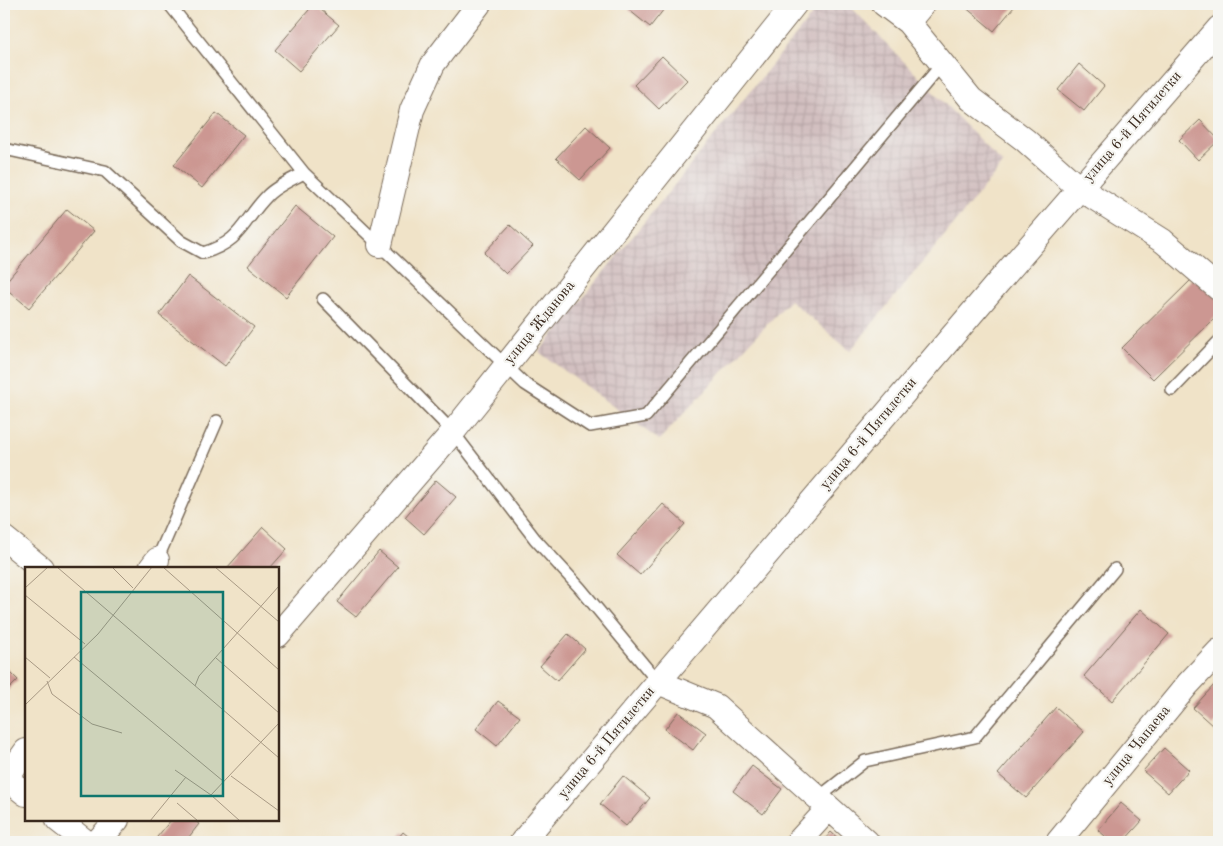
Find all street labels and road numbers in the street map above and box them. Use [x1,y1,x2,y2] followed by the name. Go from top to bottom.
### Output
[1081,69,1185,185] street label: улица 6-й Пятилетки
[502,278,579,368] street label: улица Жданова
[818,375,920,493] street label: улица 6-й Пятилетки
[556,684,658,802] street label: улица 6-й Пятилетки
[1100,703,1174,789] street label: улица Чапаева

